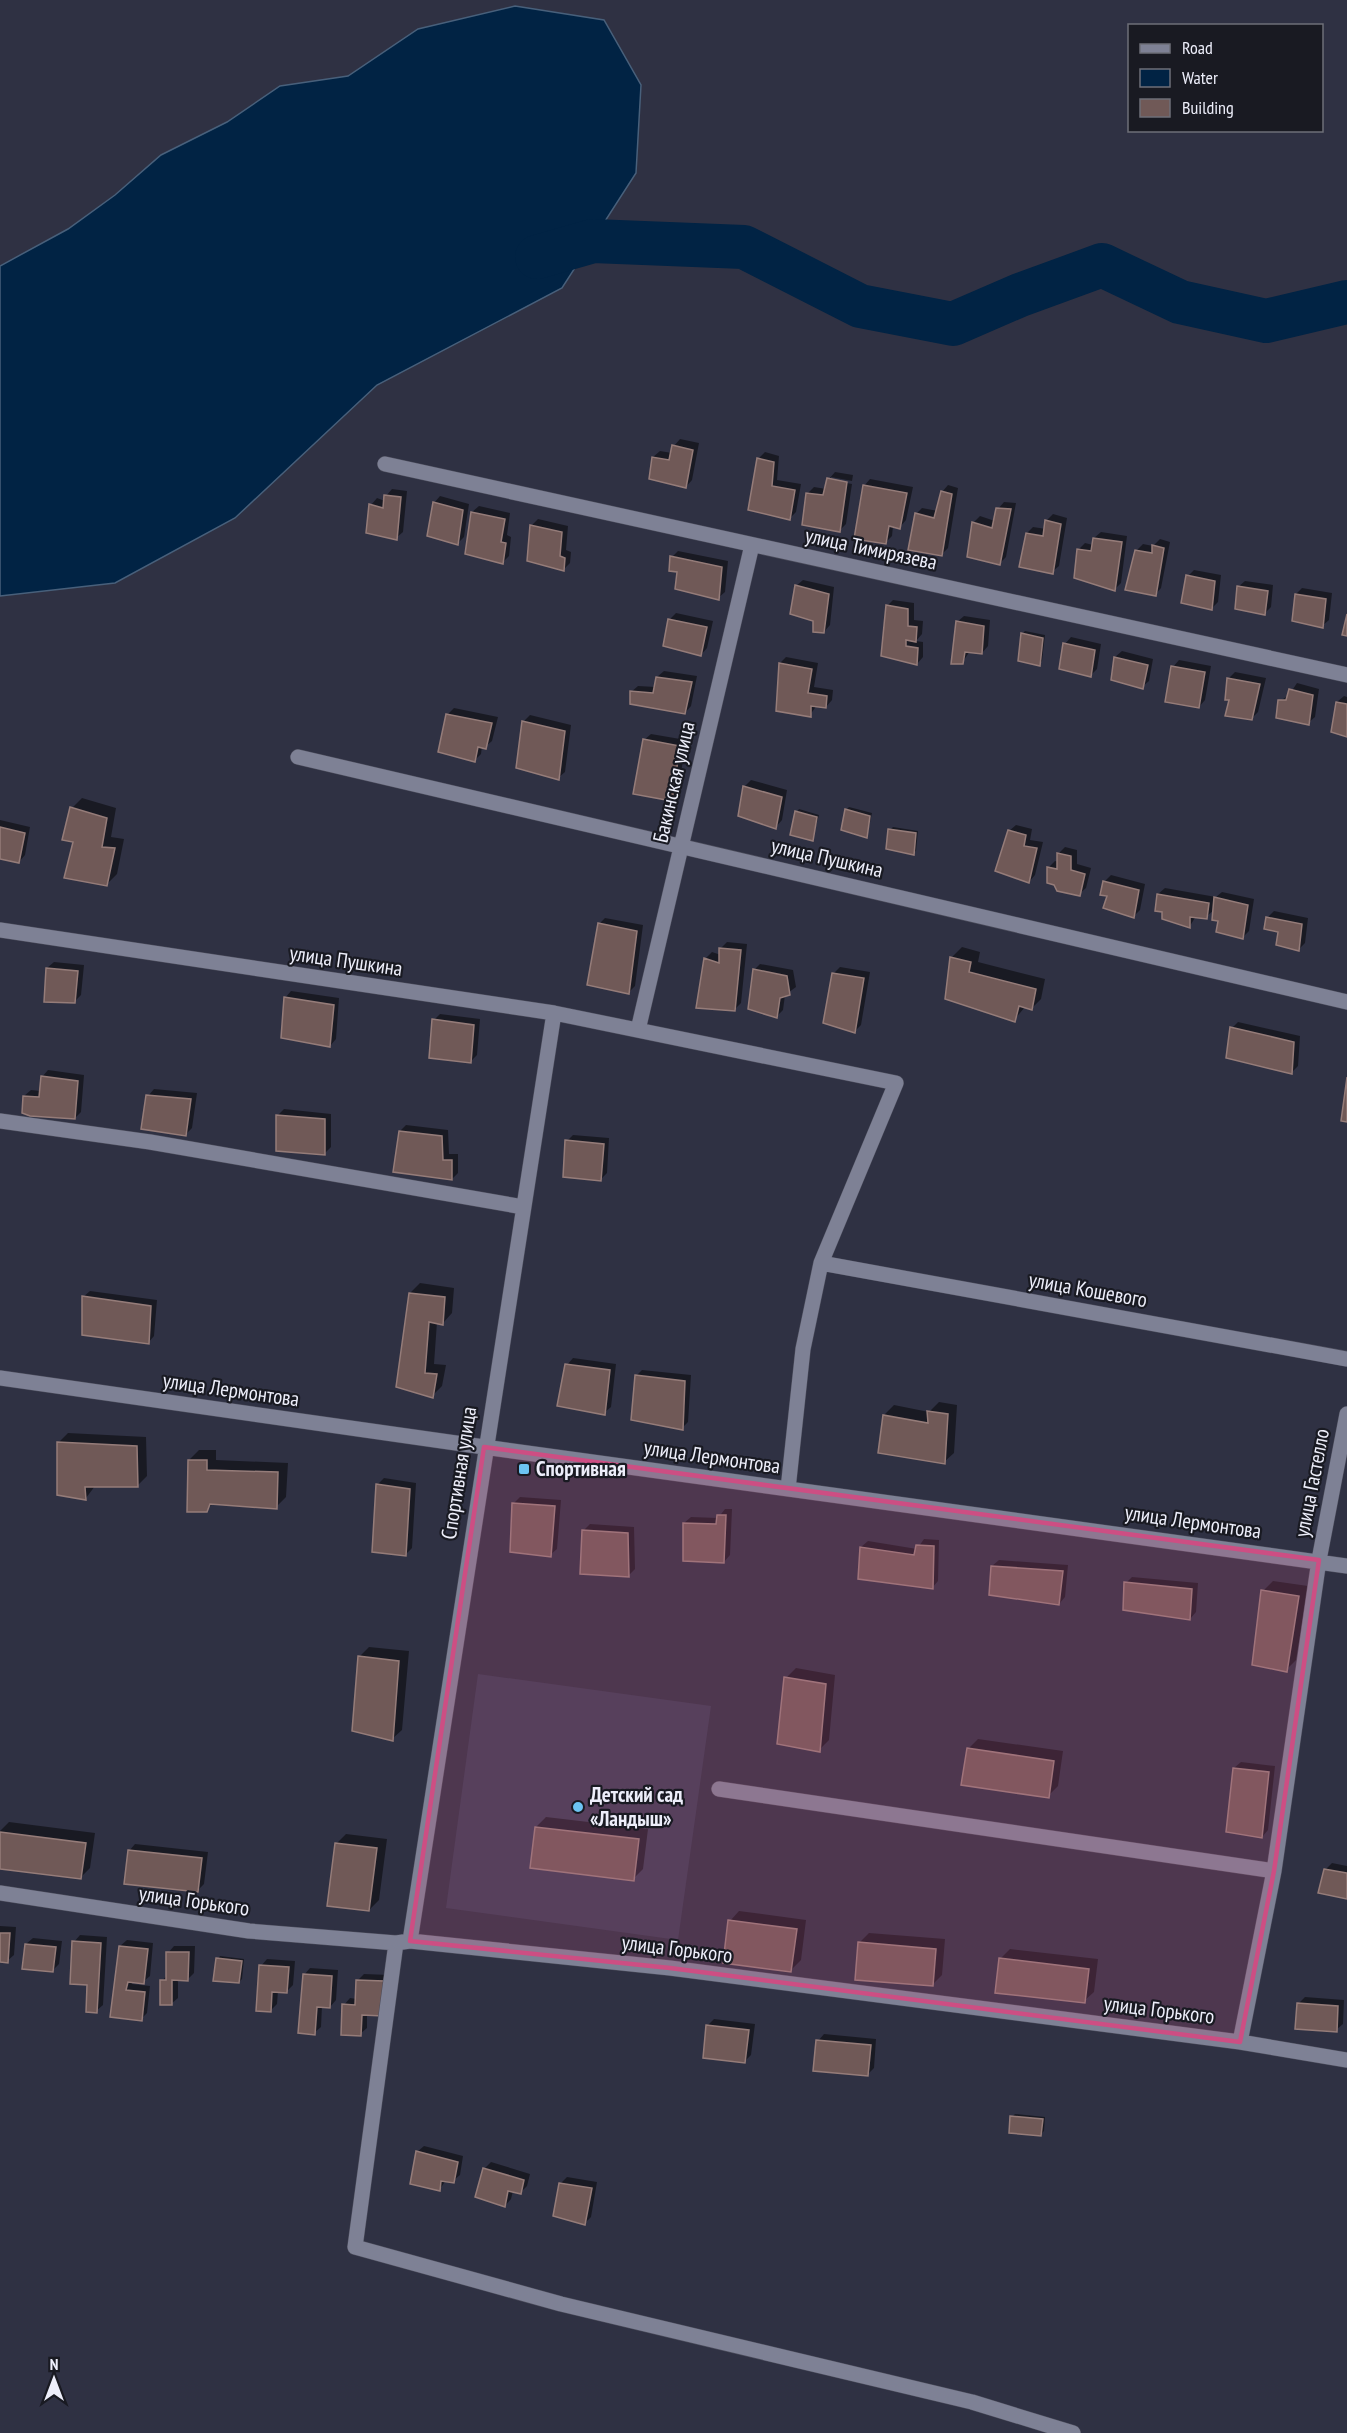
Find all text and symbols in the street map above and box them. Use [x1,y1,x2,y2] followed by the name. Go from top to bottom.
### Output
[1128,24,1323,132] legend
[1182,36,1213,59] text: Road
[1182,66,1218,89] text: Water
[1182,96,1234,119] text: Building
[803,521,939,576] street label: улица Тимирязева
[646,719,701,845] street label: Бакинская улица
[769,832,886,883] street label: улица Пушкина
[288,939,404,982] street label: улица Пушкина
[1027,1266,1149,1313] street label: улица Кошевого
[161,1367,301,1412] street label: улица Лермонтова
[435,1405,482,1541] street label: Спортивная улица
[1288,1426,1335,1539] street label: улица Гастелло
[642,1434,782,1479] street label: улица Лермонтова
[536,1455,626,1482] place label: Спортивная
[517,1462,531,1476] marker: Спортивная
[1123,1499,1263,1544] street label: улица Лермонтова
[590,1781,683,1832] place label: Детский сад «Ландыш»
[571,1800,585,1814] marker: Детский сад «Ландыш»
[137,1879,251,1922] street label: улица Горького
[620,1928,734,1969] street label: улица Горького
[1102,1989,1216,2030] street label: улица Горького
[24,2349,84,2409] north arrow
[50,2354,58,2374] text: N

